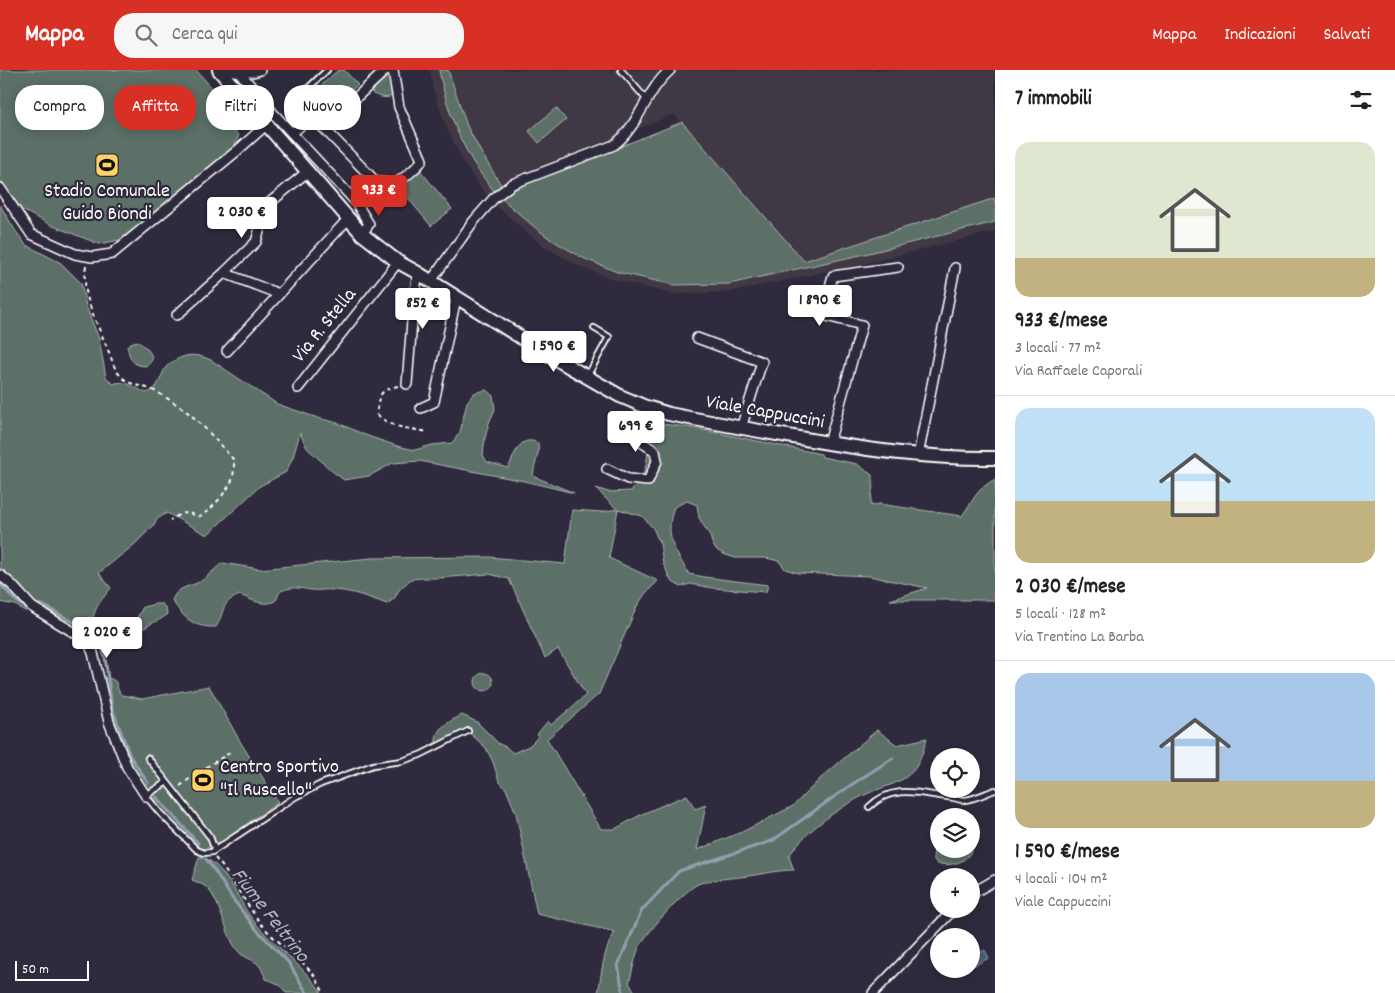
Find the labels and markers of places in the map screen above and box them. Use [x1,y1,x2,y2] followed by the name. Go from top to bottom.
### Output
[94,152,120,178] sports icon: Stadio Comunale Guido Biondi
[344,174,414,217] pin: 933 €
[44,178,170,229] place label: Stadio Comunale Guido Biondi
[196,196,288,239] pin: 2 030 €
[774,284,866,327] pin: 1 890 €
[388,288,458,330] pin: 852 €
[508,330,600,373] pin: 1 590 €
[601,410,671,453] pin: 699 €
[61,616,153,659] pin: 2 020 €
[220,754,339,805] place label: Centro Sportivo "Il Ruscello"
[190,767,216,793] sports icon: Centro Sportivo "Il Ruscello"

